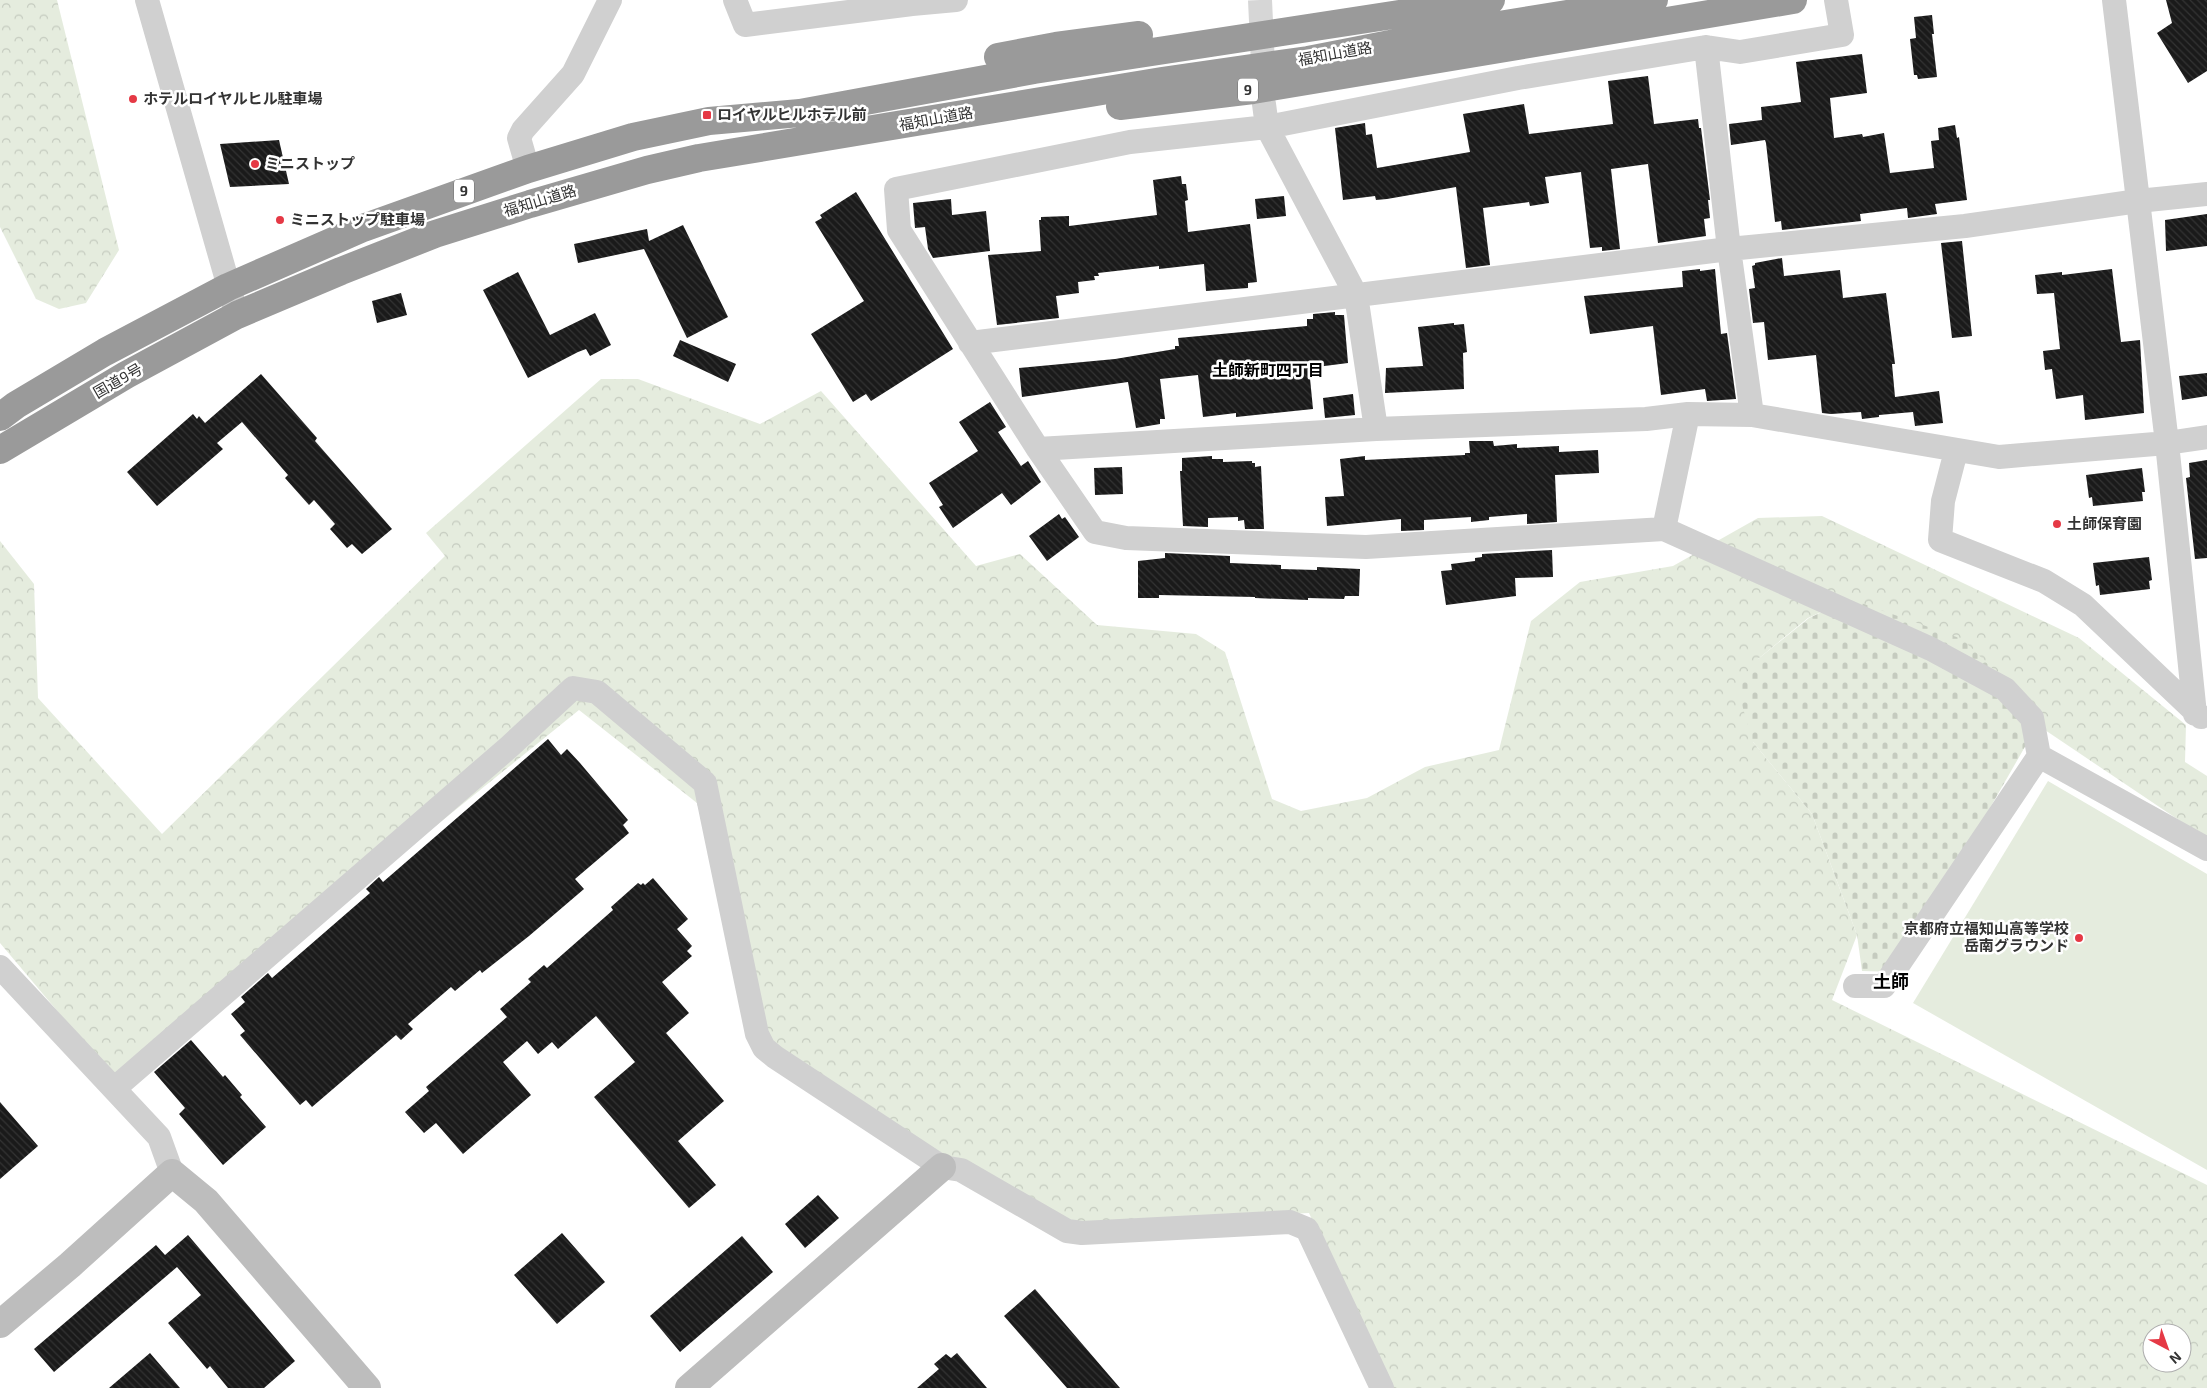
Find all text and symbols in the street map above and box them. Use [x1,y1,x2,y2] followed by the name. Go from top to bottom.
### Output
[1296,38,1373,68] street label: 福知山道路
[1238,78,1258,102] road number: 9
[143,89,323,107] place label: ホテルロイヤルヒル駐車場
[127,93,139,105] marker: ホテルロイヤルヒル駐車場
[897,103,974,133] street label: 福知山道路
[717,105,867,123] place label: ロイヤルヒルホテル前
[701,109,713,121] marker: ロイヤルヒルホテル前
[265,154,355,172] place label: ミニストップ
[249,158,261,170] marker: ミニストップ
[454,180,474,202] road number: 9
[501,180,578,220] street label: 福知山道路
[290,210,425,228] place label: ミニストップ駐車場
[274,214,286,226] marker: ミニストップ駐車場
[90,359,145,401] street label: 国道9号
[1212,360,1324,379] district label: 土師新町四丁目
[2067,514,2142,532] place label: 土師保育園
[2051,518,2063,530] marker: 土師保育園
[1904,919,2069,954] place label: 京都府立福知山高等学校 岳南グラウンド
[2073,932,2085,944] marker: 京都府立福知山高等学校 岳南グラウンド
[1873,970,1909,992] district label: 土師
[2142,1323,2192,1373] north arrow
[2166,1348,2185,1368] text: N

